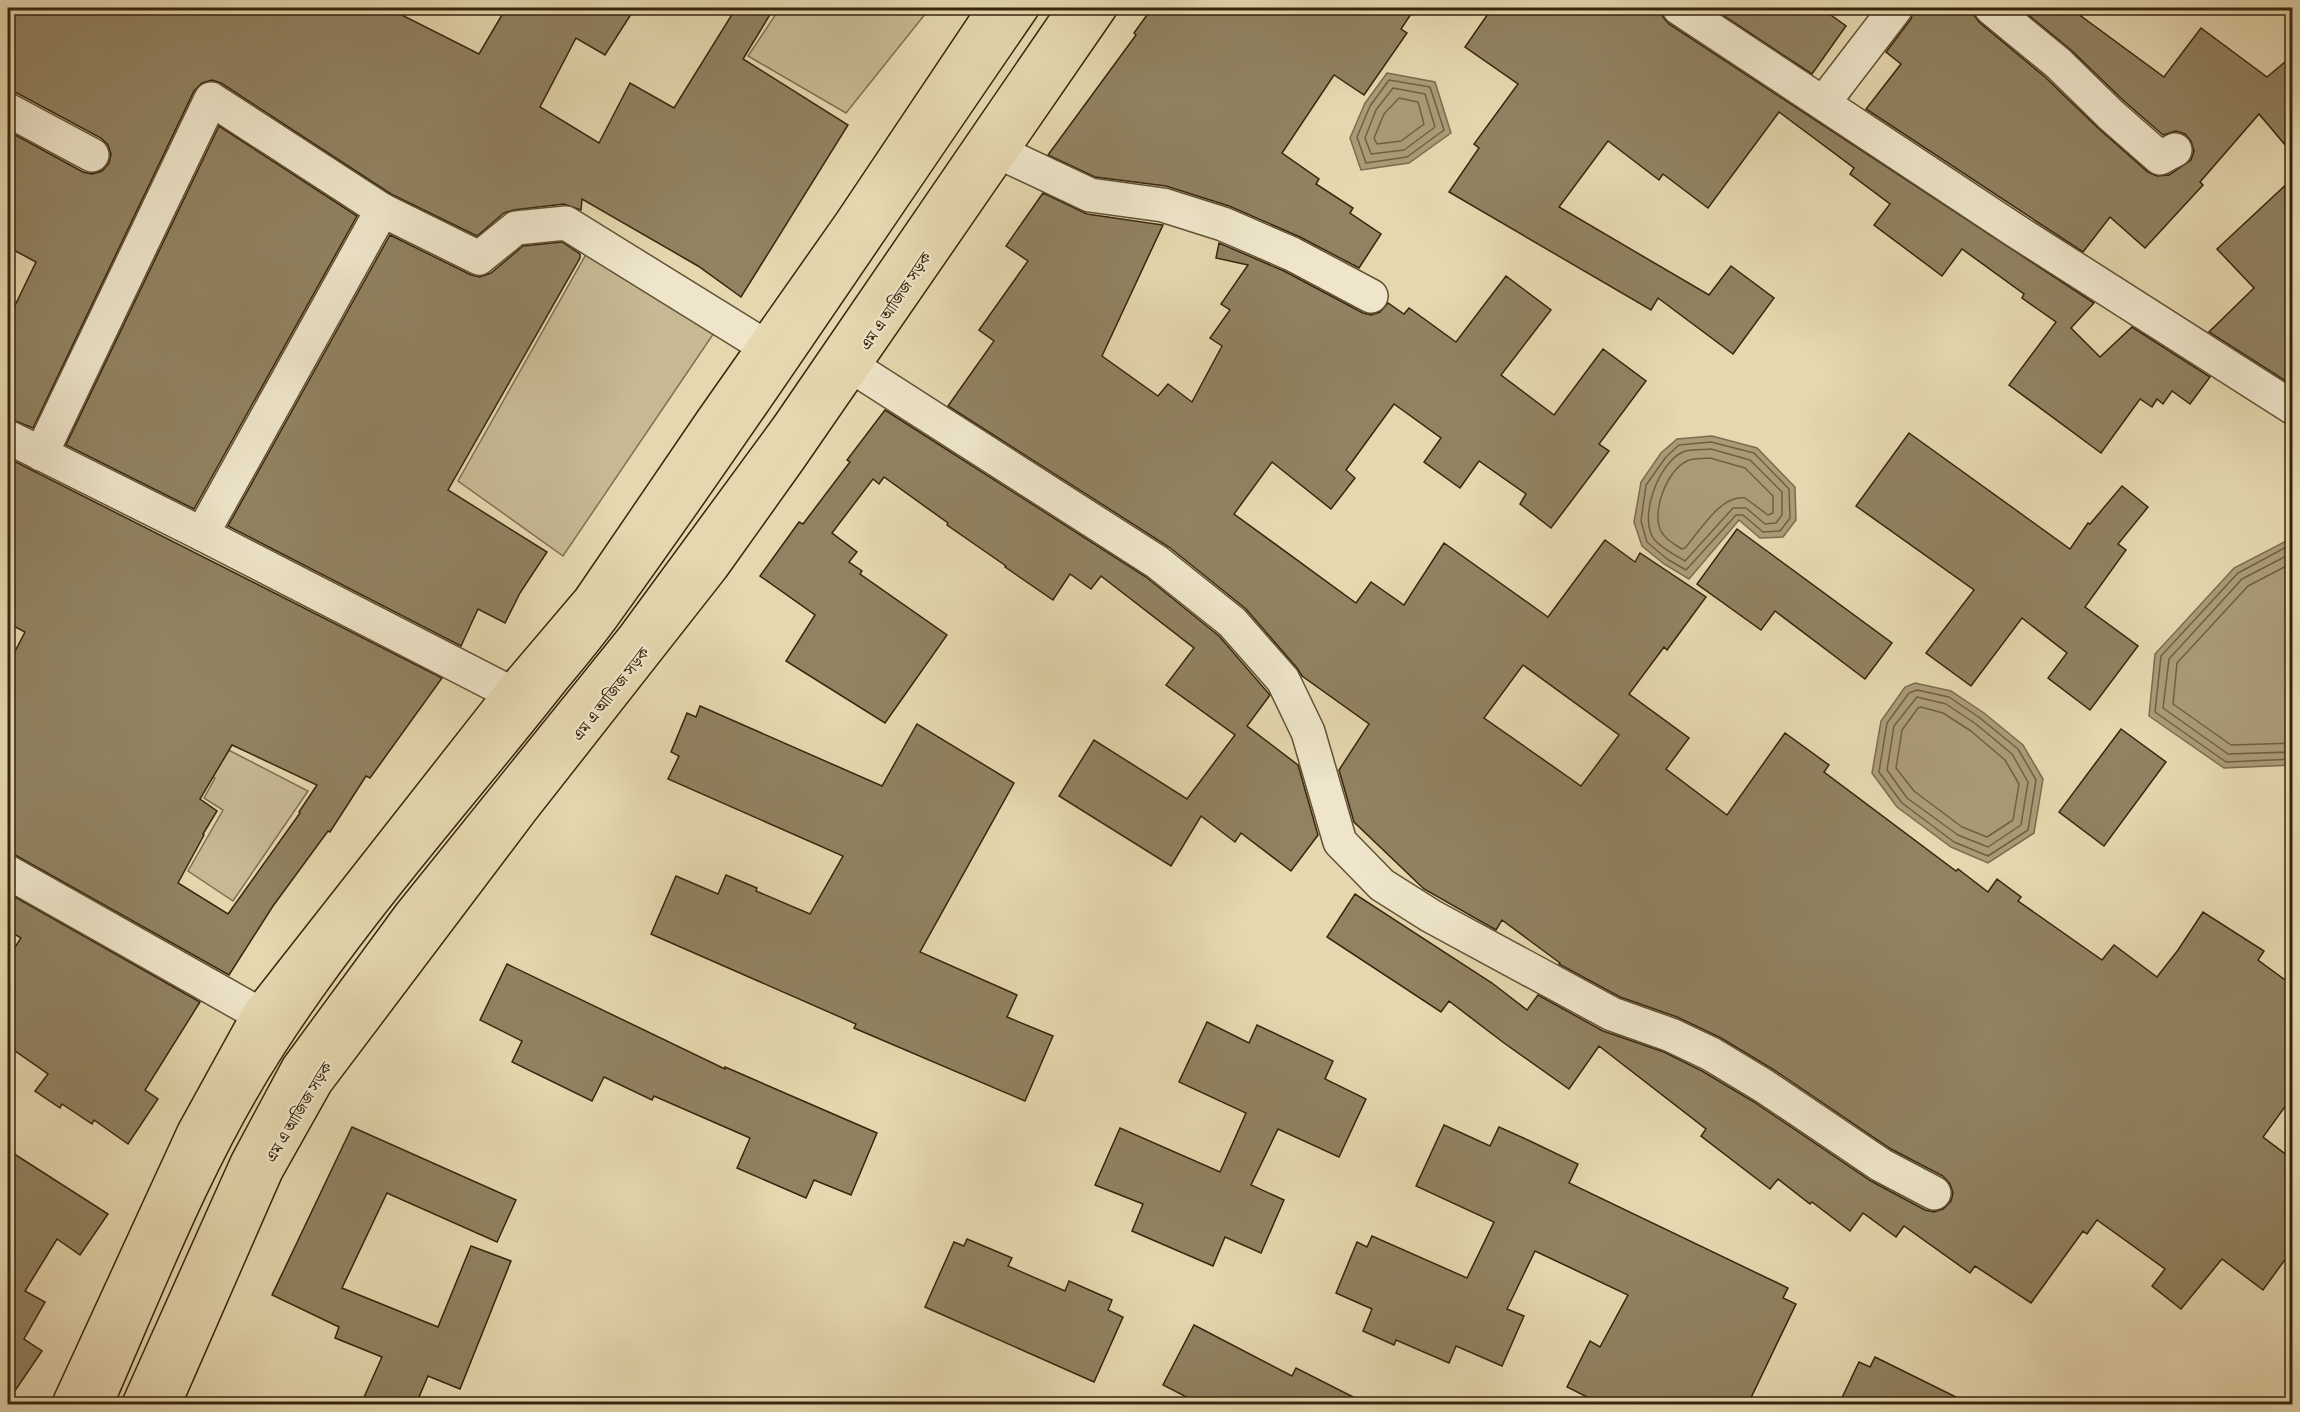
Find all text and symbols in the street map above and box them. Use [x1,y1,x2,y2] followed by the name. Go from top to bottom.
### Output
[856,248,938,355] street label: এম এ আজিজ সড়ক
[568,643,656,747] street label: এম এ আজিজ সড়ক
[261,1058,339,1167] street label: এম এ আজিজ সড়ক

